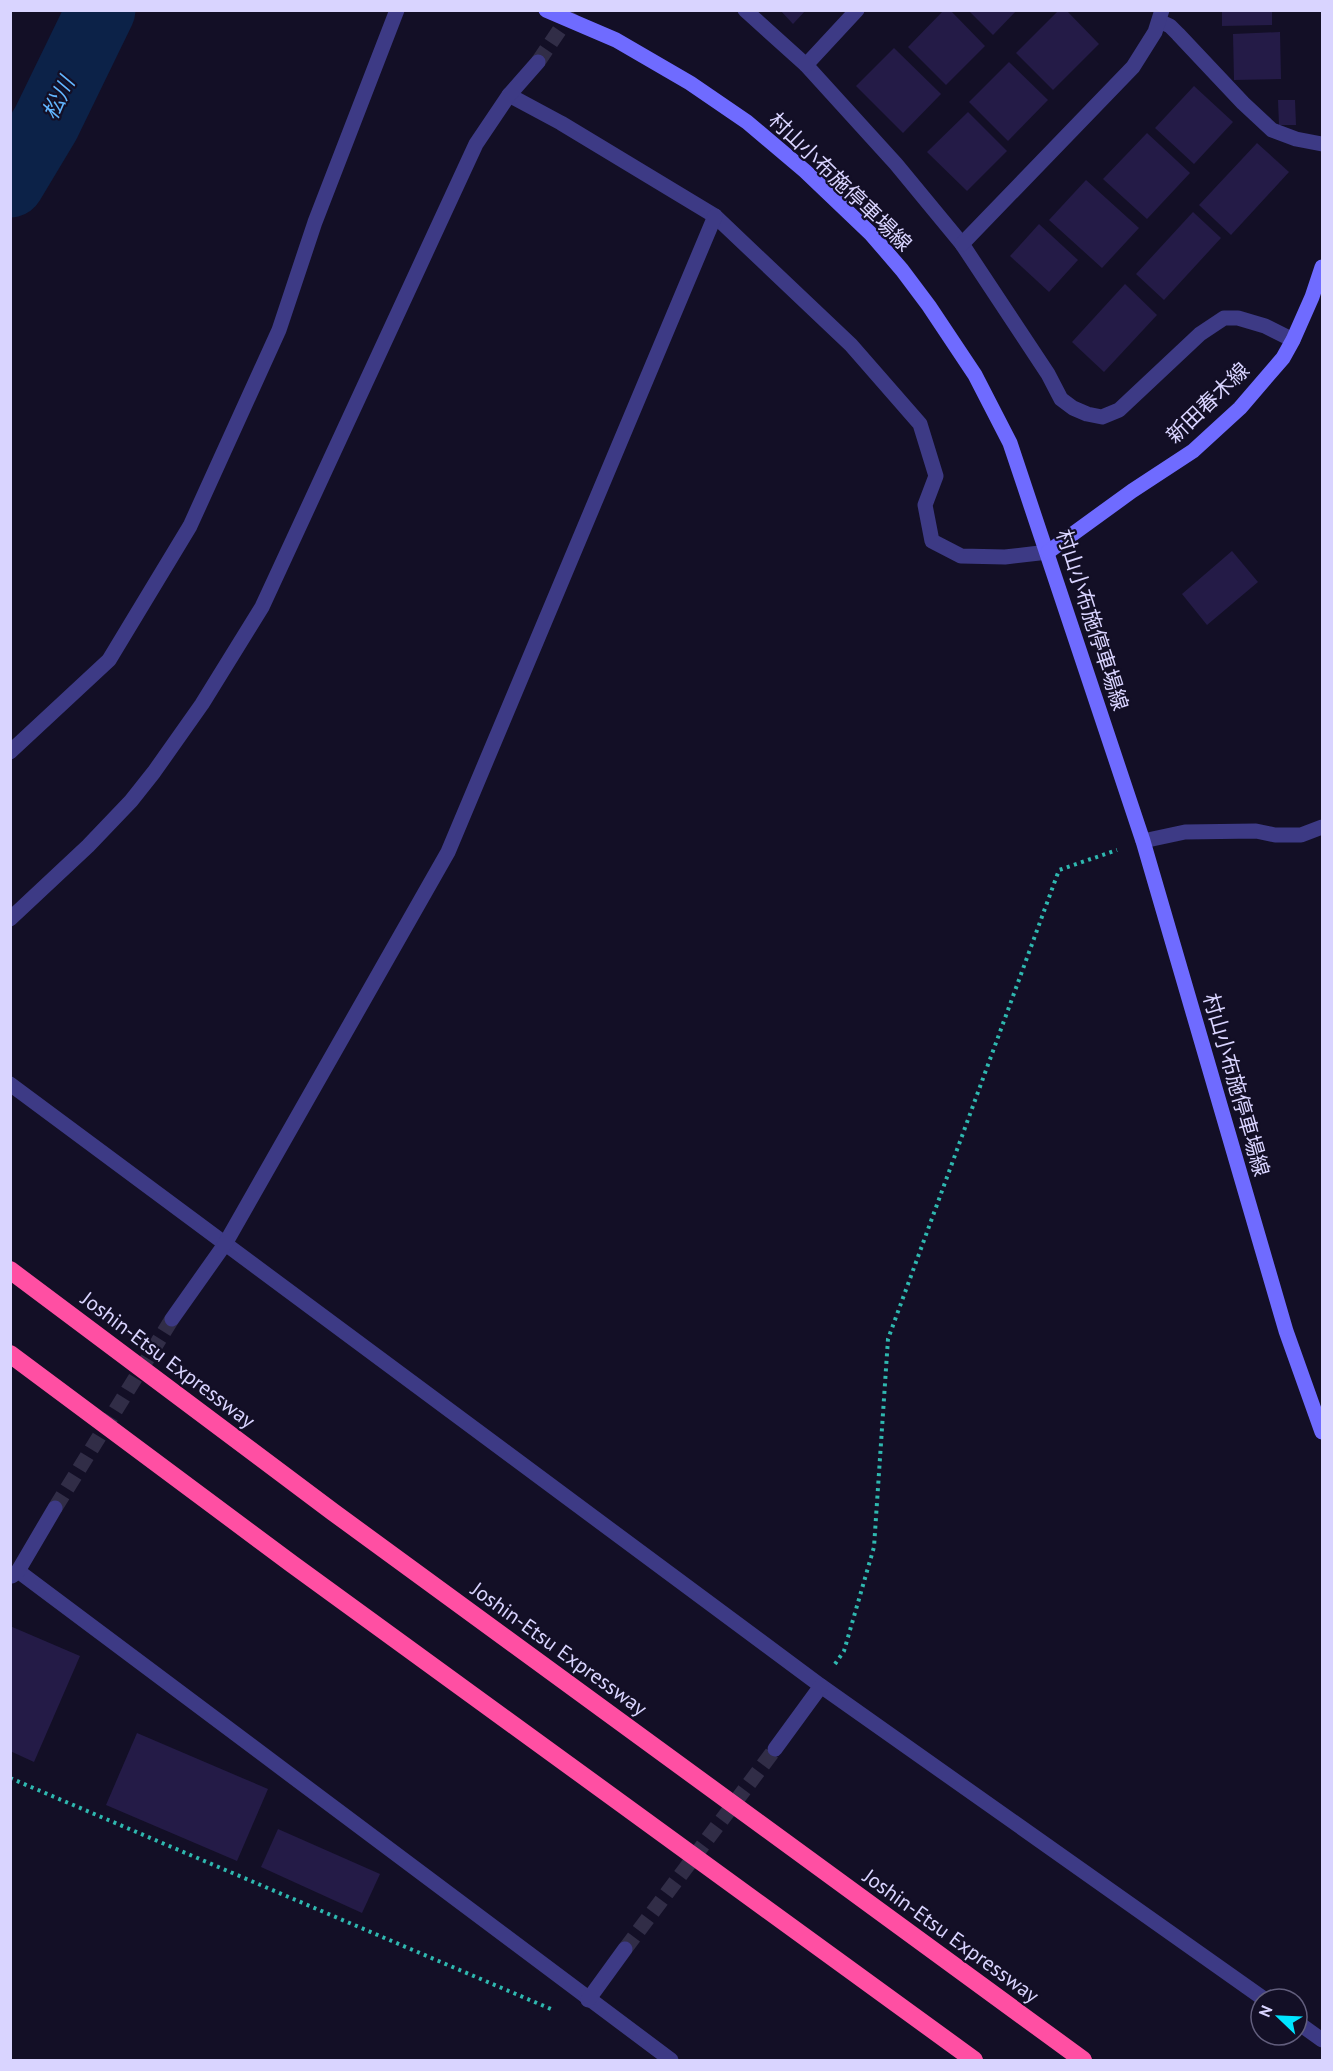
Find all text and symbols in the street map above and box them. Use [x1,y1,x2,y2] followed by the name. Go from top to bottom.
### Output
[36,70,81,124] water label: 松川
[763,106,918,257] street label: 村山小布施停車場線
[1161,356,1255,449] street label: 新田春木線
[1050,526,1135,714] street label: 村山小布施停車場線
[1197,990,1276,1179] street label: 村山小布施停車場線
[75,1285,261,1434] street label: Joshin-Etsu Expressway
[465,1575,653,1722] street label: Joshin-Etsu Expressway
[857,1862,1045,2009] street label: Joshin-Etsu Expressway
[1249,1987,1309,2047] north arrow
[1254,2002,1276,2020] text: N

